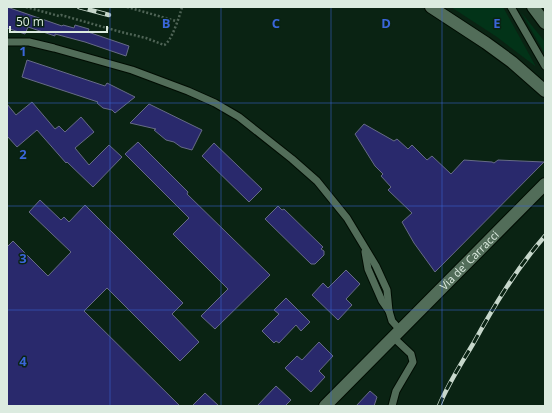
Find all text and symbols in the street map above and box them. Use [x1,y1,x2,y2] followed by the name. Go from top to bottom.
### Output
[10,8,107,34] scale bar
[16,13,44,30] text: 50 m
[162,14,171,32] text: B
[272,14,280,32] text: C
[381,14,391,32] text: D
[493,14,501,32] text: E
[19,42,27,60] text: 1
[19,145,27,163] text: 2
[436,227,502,293] street label: Via de' Carracci
[19,249,27,267] text: 3
[19,352,27,370] text: 4

